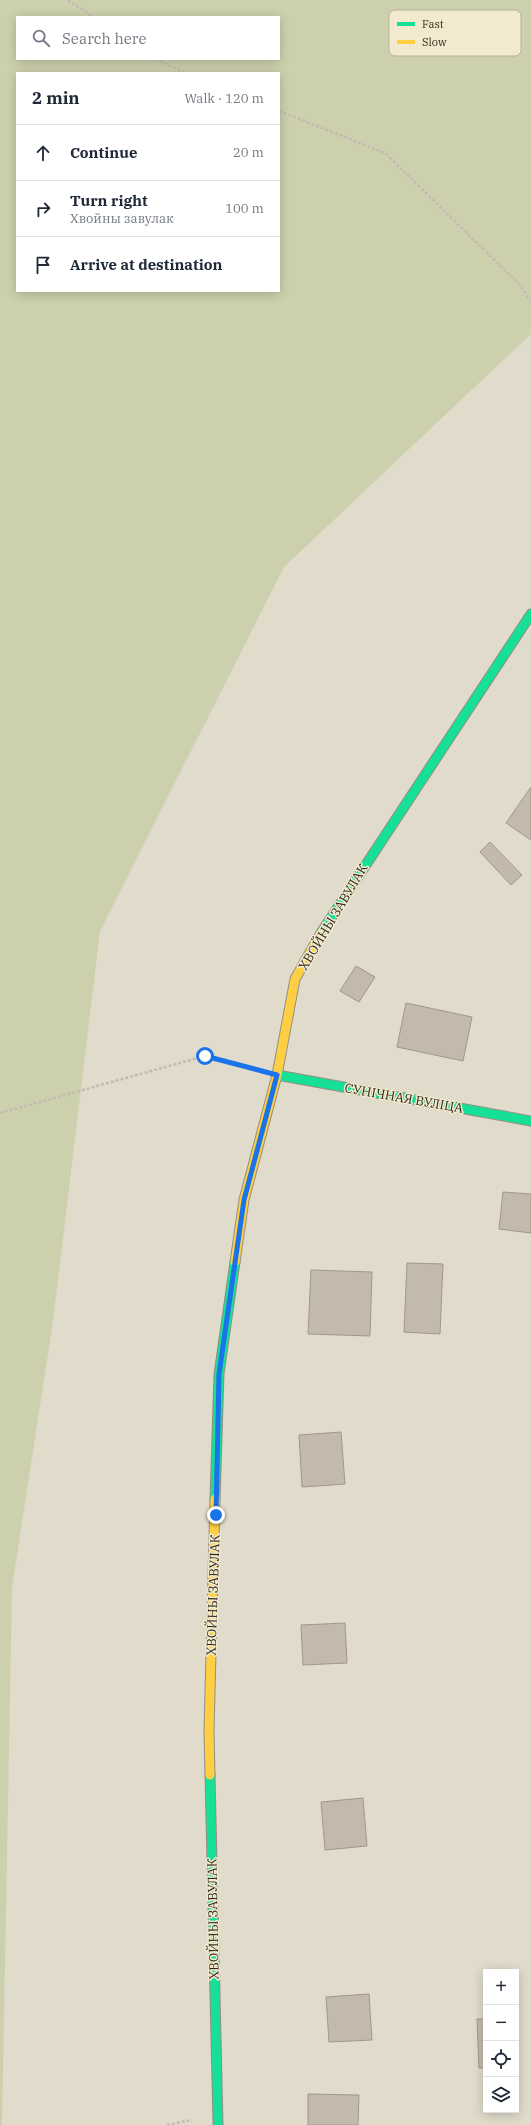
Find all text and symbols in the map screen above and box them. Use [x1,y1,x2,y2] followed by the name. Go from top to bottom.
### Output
[389,10,521,56] legend
[16,16,280,60] search box
[422,17,444,31] text: Fast
[30,27,52,49] icon: search
[62,29,147,48] text: Search here
[422,35,447,49] text: Slow
[32,87,80,109] text: 2 min
[185,90,264,107] text: Walk · 120 m
[32,142,54,164] icon: ahead
[70,143,137,162] text: Continue
[233,144,264,161] text: 20 m
[70,191,148,210] text: Turn right
[32,198,54,220] icon: right
[225,200,264,217] text: 100 m
[70,210,174,227] text: Хвойны завулак
[32,254,54,276] icon: arrive
[70,255,222,274] text: Arrive at destination
[295,861,371,973] street label: ХВОЙНЫ ЗАВУЛАК
[196,1047,214,1065] route start
[343,1079,465,1117] street label: СУНІЧНАЯ ВУЛІЦА
[207,1506,225,1524] route end
[202,1534,224,1656] street label: ХВОЙНЫ ЗАВУЛАК
[203,1858,223,1980] street label: ХВОЙНЫ ЗАВУЛАК
[483,1969,519,2113] map controls
[483,1969,519,2005] button: +
[483,2005,519,2041] button: −
[483,2041,519,2077] button: locate
[483,2077,519,2113] button: layers

